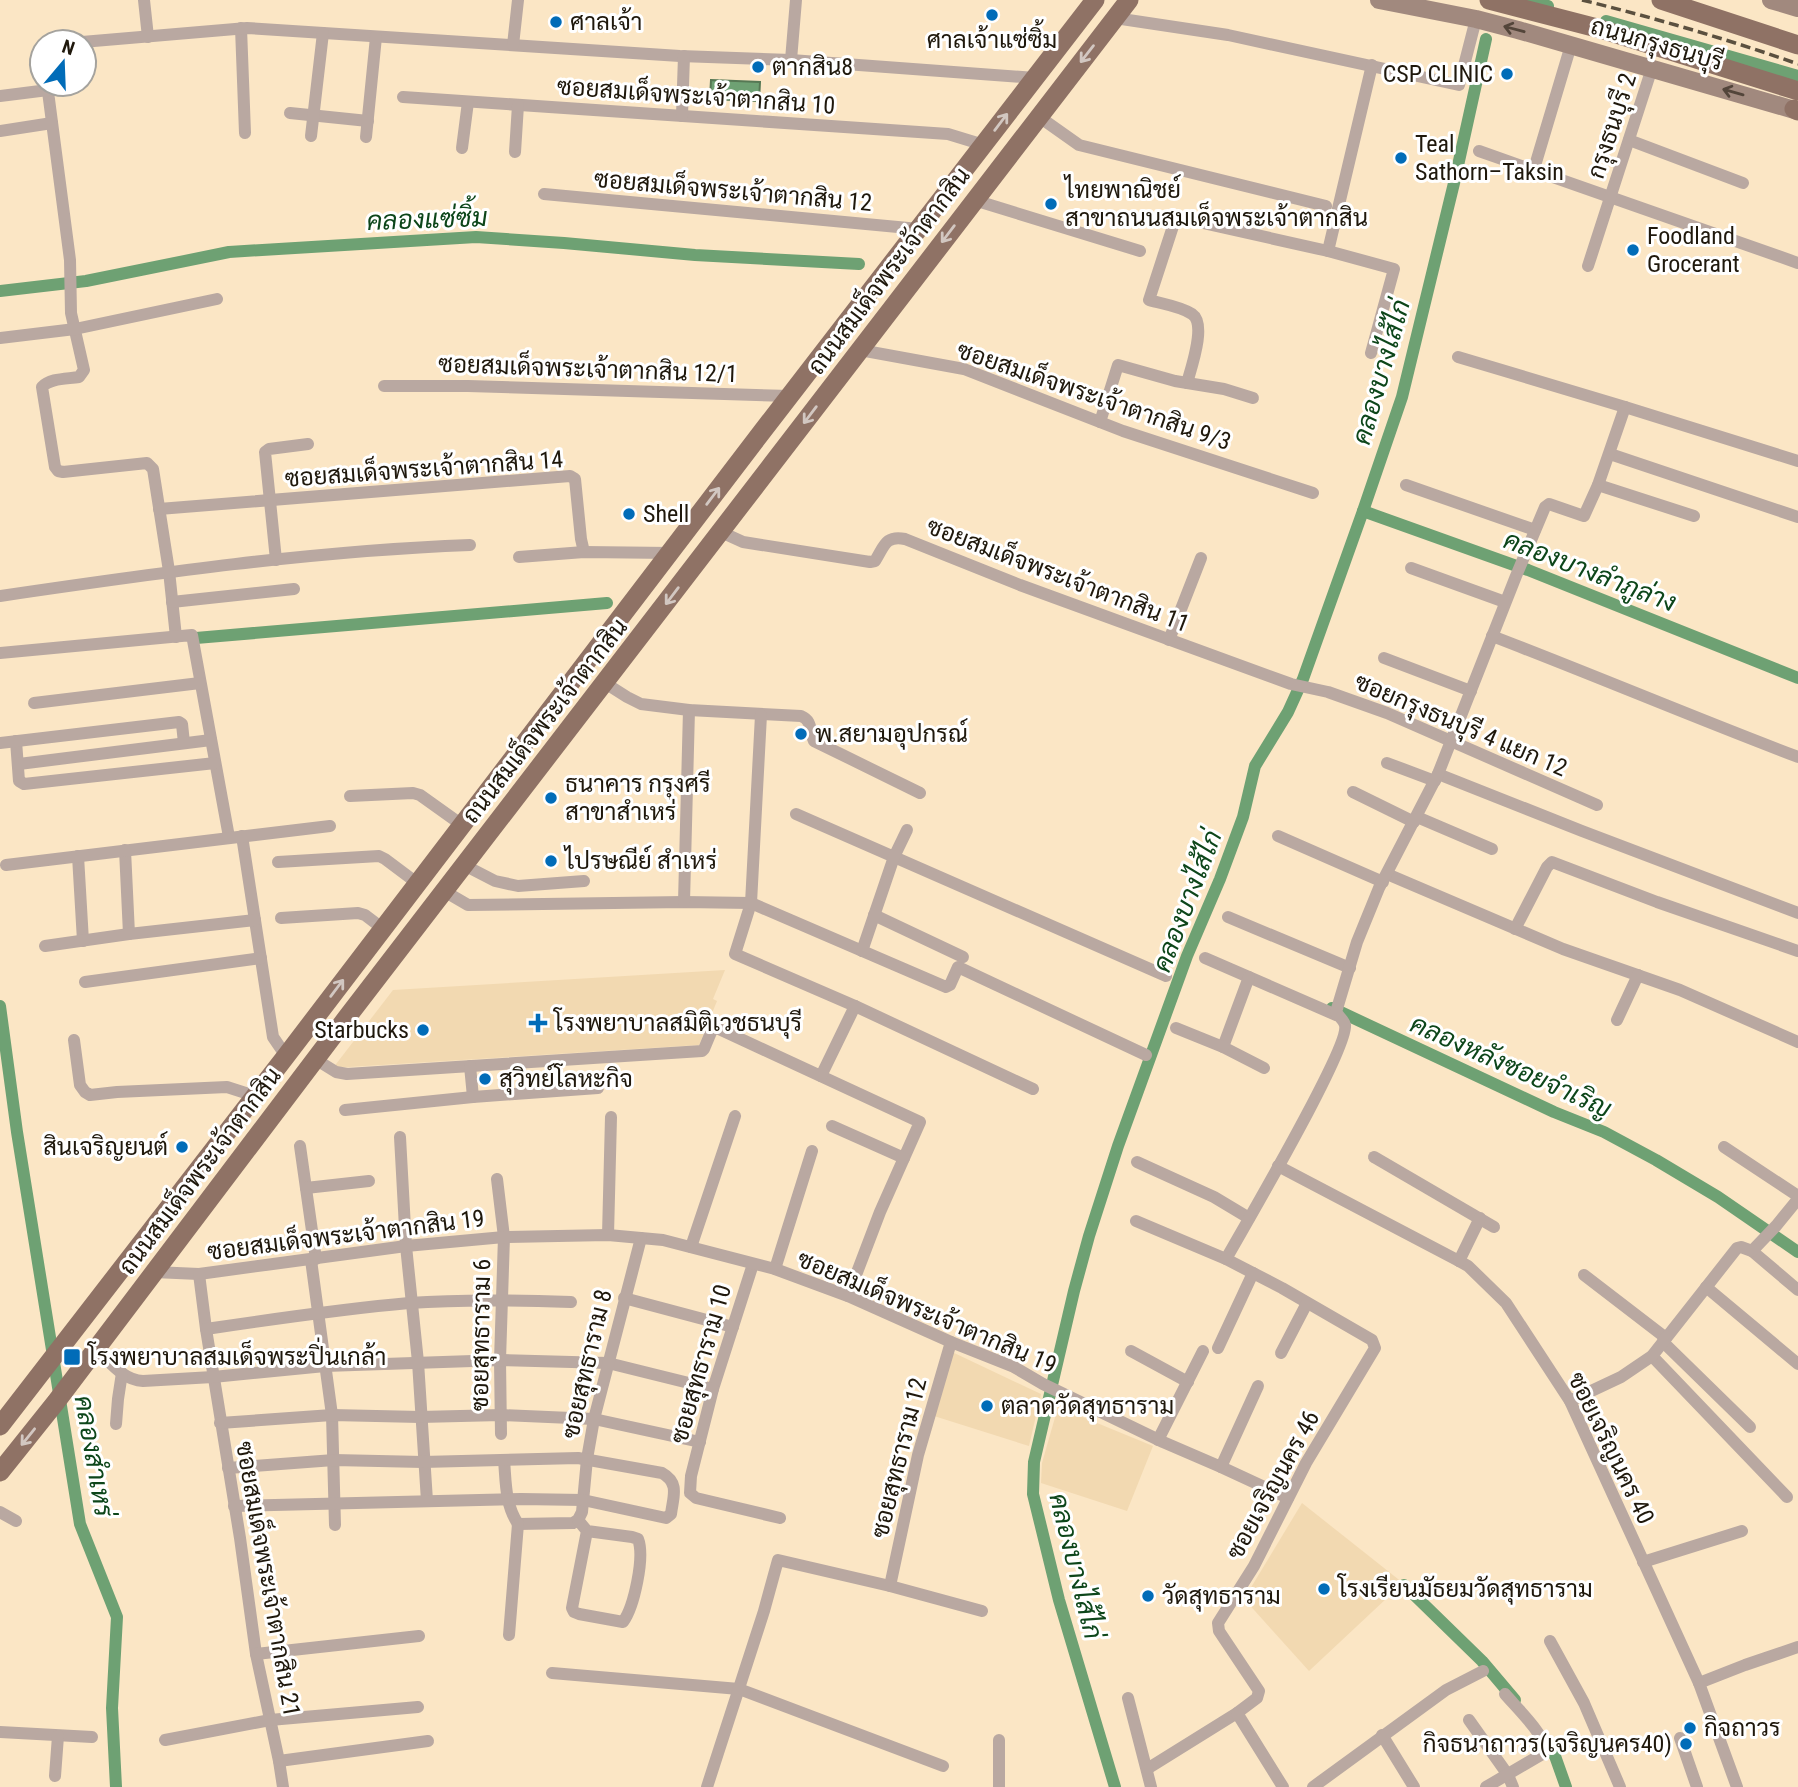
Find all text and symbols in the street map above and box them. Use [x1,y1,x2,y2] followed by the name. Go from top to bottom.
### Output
[570,7,642,36] place label: ศาลเจ้า
[984,7,1000,23] marker: ศาลเจ้าแซ่ซิ้ม
[1587,11,1727,78] street label: ถนนกรุงธนบุรี
[548,14,564,30] marker: ศาลเจ้า
[927,19,1057,54] place label: ศาลเจ้าแซ่ซิ้ม
[1503,22,1526,35] one-way arrow
[28,28,98,98] north arrow
[59,35,78,60] text: N
[1079,44,1094,63] one-way arrow
[772,53,853,81] place label: ตากสิน8
[750,59,766,75] marker: ตากสิน8
[1383,60,1493,88] place label: CSP CLINIC
[1499,66,1515,82] marker: CSP CLINIC
[556,69,836,120] street label: ซอยสมเด็จพระเจ้าตากสิน 10
[1581,69,1644,183] street label: กรุงธนบุรี 2
[1722,84,1744,97] one-way arrow
[994,113,1009,132] one-way arrow
[1415,130,1564,186] place label: Teal Sathorn–Taksin
[1393,150,1409,166] marker: Teal Sathorn–Taksin
[800,160,976,380] street label: ถนนสมเด็จพระเจ้าตากสิน
[593,162,873,217] street label: ซอยสมเด็จพระเจ้าตากสิน 12
[1063,174,1368,232] place label: ไทยพาณิชย์ สาขาถนนสมเด็จพระเจ้าตากสิน
[366,195,488,236] water label: คลองแซ่ซิ้ม
[1043,196,1059,212] marker: ไทยพาณิชย์ สาขาถนนสมเด็จพระเจ้าตากสิน
[1647,222,1740,278] place label: Foodland Grocerant
[940,224,955,243] one-way arrow
[1625,242,1641,258] marker: Foodland Grocerant
[1345,294,1416,448] water label: คลองบางไส้ไก่
[953,333,1236,456] street label: ซอยสมเด็จพระเจ้าตากสิน 9/3
[438,347,738,388] street label: ซอยสมเด็จพระเจ้าตากสิน 12/1
[802,405,817,424] one-way arrow
[284,442,564,493] street label: ซอยสมเด็จพระเจ้าตากสิน 14
[706,488,721,506] one-way arrow
[643,500,689,528] place label: Shell
[621,506,637,522] marker: Shell
[923,509,1194,638] street label: ซอยสมเด็จพระเจ้าตากสิน 11
[1498,524,1680,620] water label: คลองบางลำภูล่าง
[664,586,679,605] one-way arrow
[454,611,633,829] street label: ถนนสมเด็จพระเจ้าตากสิน
[1350,667,1572,784] street label: ซอยกรุงธนบุรี 4 แยก 12
[815,718,968,750] place label: พ.สยามอุปกรณ์
[793,726,809,742] marker: พ.สยามอุปกรณ์
[565,769,711,826] place label: ธนาคาร กรุงศรี สาขาสำเหร่
[543,790,559,806] marker: ธนาคาร กรุงศรี สาขาสำเหร่
[1145,824,1228,976] water label: คลองบางไส้ไก่
[563,845,717,875] place label: ไปรษณีย์ สำเหร่
[543,853,559,869] marker: ไปรษณีย์ สำเหร่
[329,980,344,998] one-way arrow
[552,1007,802,1039] place label: โรงพยาบาลสมิติเวชธนบุรี
[1406,1007,1617,1125] water label: คลองหลังซอยจำเริญ
[528,1013,548,1033] marker: โรงพยาบาลสมิติเวชธนบุรี
[314,1016,409,1044] place label: Starbucks
[415,1022,431,1038] marker: Starbucks
[111,1060,287,1280] street label: ถนนสมเด็จพระเจ้าตากสิน
[499,1063,633,1095] place label: สุวิทย์โลหะกิจ
[477,1071,493,1087] marker: สุวิทย์โลหะกิจ
[43,1131,168,1161] place label: สินเจริญยนต์
[174,1139,190,1155] marker: สินเจริญยนต์
[206,1201,486,1266] street label: ซอยสมเด็จพระเจ้าตากสิน 19
[793,1242,1062,1379] street label: ซอยสมเด็จพระเจ้าตากสิน 19
[466,1259,498,1411] street label: ซอยสุทธาราม 6
[665,1281,739,1447] street label: ซอยสุทธาราม 10
[556,1287,620,1442] street label: ซอยสุทธาราม 8
[86,1337,387,1371] place label: โรงพยาบาลสมเด็จพระปิ่นเกล้า
[62,1347,82,1367] marker: โรงพยาบาลสมเด็จพระปิ่นเกล้า
[1562,1367,1660,1529] street label: ซอยเจริญนคร 40
[866,1375,934,1542] street label: ซอยสุทธาราม 12
[1001,1392,1174,1422] place label: ตลาดวัดสุทธาราม
[69,1393,120,1521] water label: คลองสำเหร่
[979,1398,995,1414] marker: ตลาดวัดสุทธาราม
[1221,1406,1325,1564] street label: ซอยเจริญนคร 46
[20,1427,36,1445] one-way arrow
[230,1439,309,1719] street label: ซอยสมเด็จพระเจ้าตากสิน 21
[1043,1490,1110,1644] water label: คลองบางไส้ไก่
[1336,1573,1593,1605] place label: โรงเรียนมัธยมวัดสุทธาราม
[1316,1581,1332,1597] marker: โรงเรียนมัธยมวัดสุทธาราม
[1162,1582,1281,1612] place label: วัดสุทธาราม
[1140,1588,1156,1604] marker: วัดสุทธาราม
[1704,1714,1781,1742] place label: กิจถาวร
[1682,1720,1698,1736] marker: กิจถาวร
[1423,1730,1672,1758] place label: กิจธนาถาวร(เจริญนคร40)
[1678,1736,1694,1752] marker: กิจธนาถาวร(เจริญนคร40)

